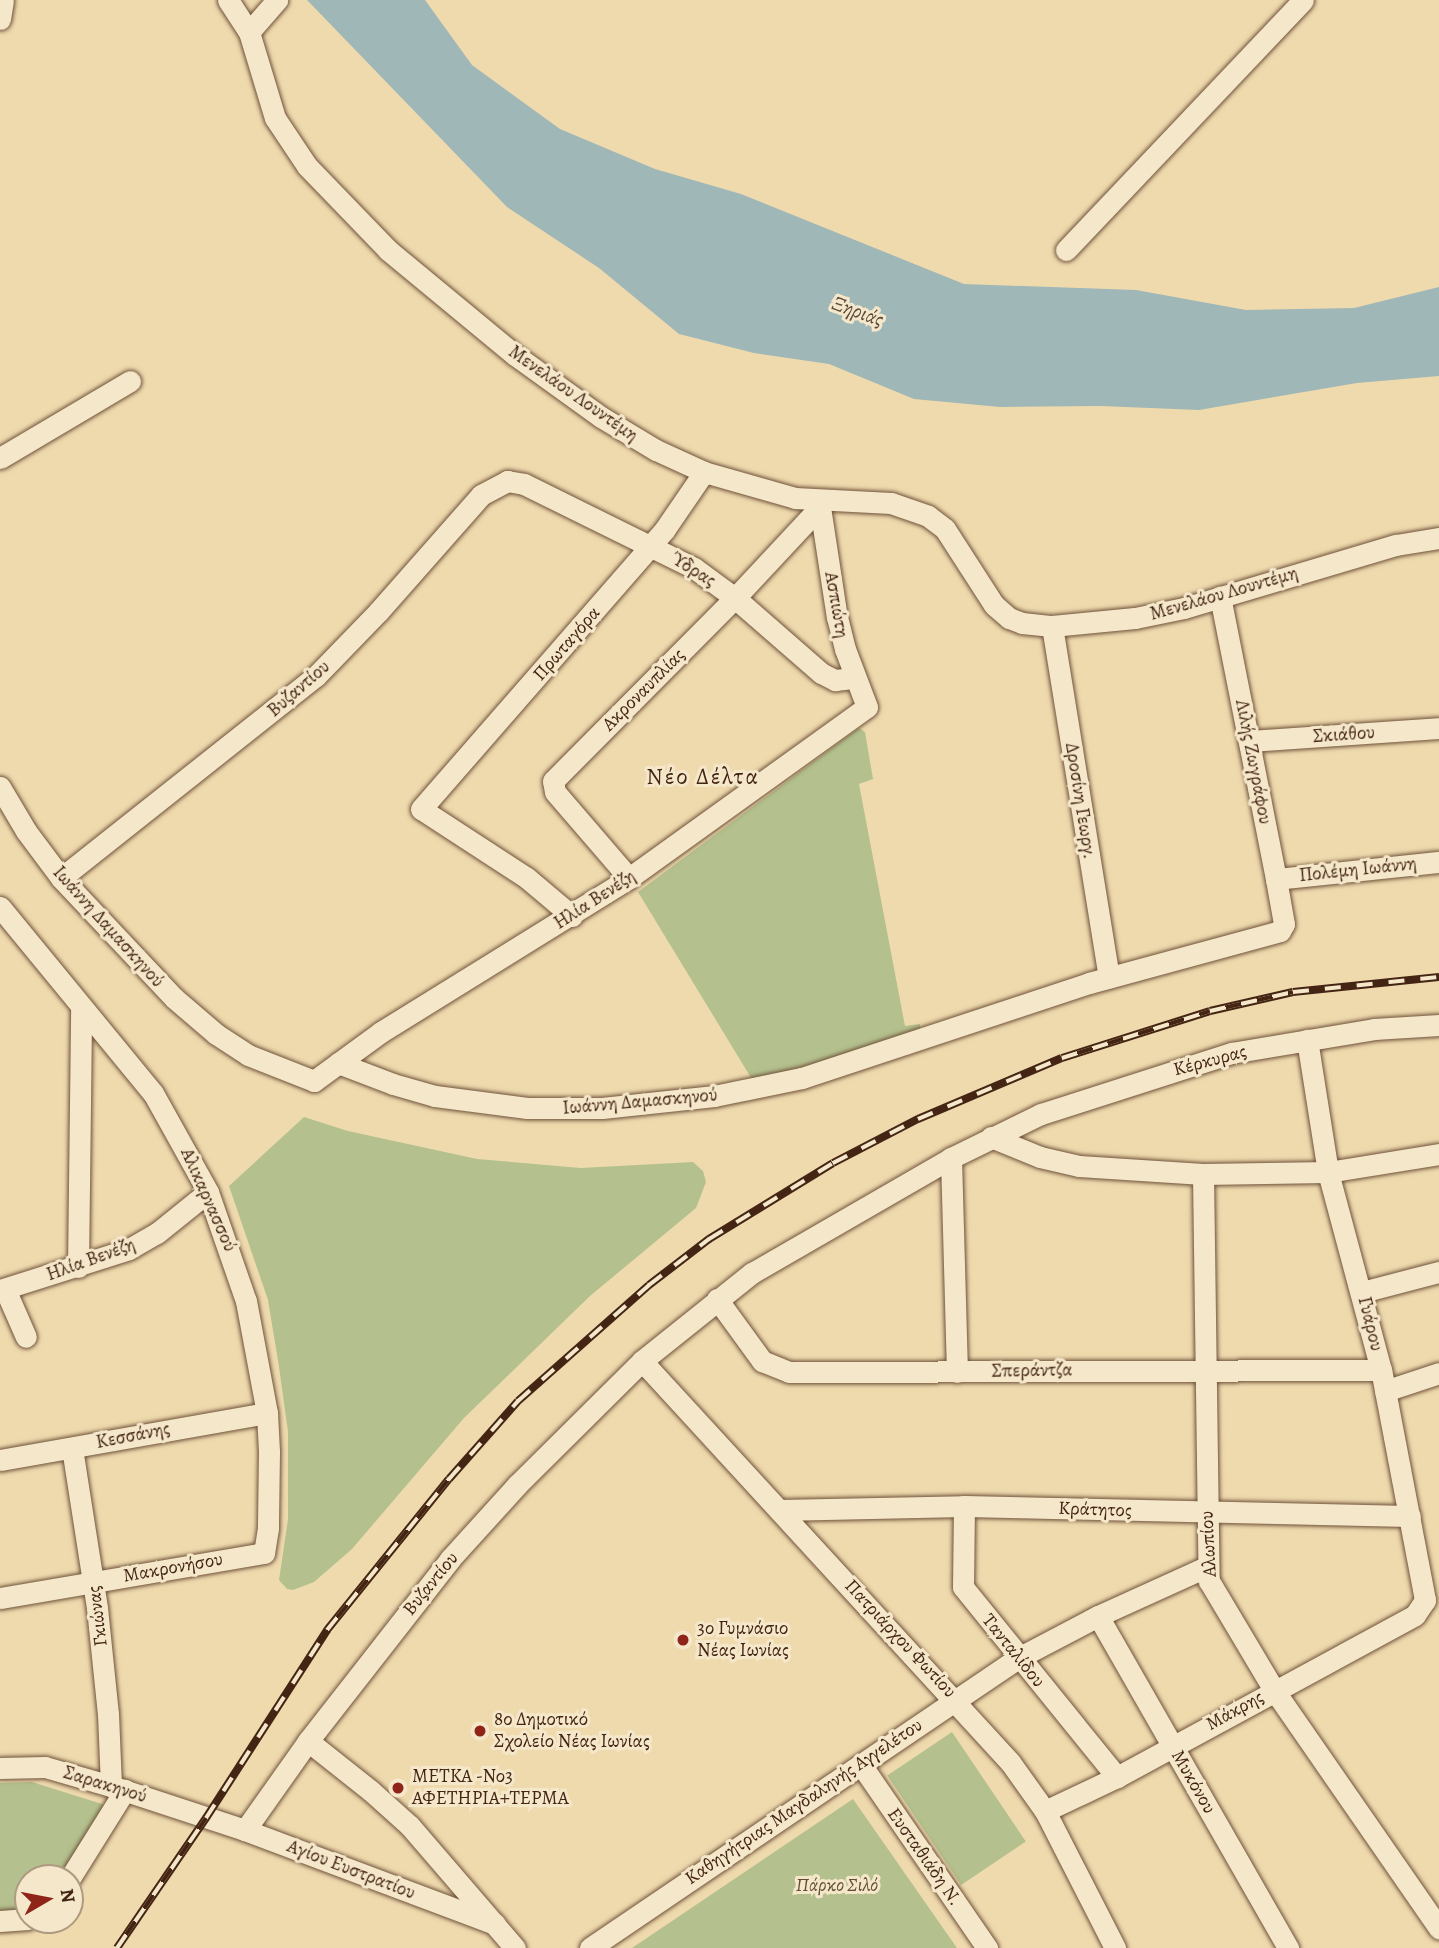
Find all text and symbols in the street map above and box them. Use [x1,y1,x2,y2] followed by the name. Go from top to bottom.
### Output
[829,290,887,332] water label: Ξηριάς
[504,341,642,447] street label: Μενελάου Λουντέμη
[666,547,720,593] street label: Ύδρας
[1147,562,1301,626] street label: Μενελάου Λουντέμη
[819,570,853,640] street label: Ασπιώτη
[528,602,606,686] street label: Πρωταγόρα
[598,644,690,736] street label: Ακροναυπλίας
[263,656,335,722] street label: Βυζαντίου
[1230,698,1276,826] street label: Λιλής Ζωγράφου
[1312,721,1376,749] street label: Σκιάθου
[1060,741,1100,861] street label: Δροσίνη Γεωργ.
[647,763,759,791] district label: Νέο Δέλτα
[1298,852,1418,888] street label: Πολέμη Ιωάννη
[48,862,168,992] street label: Ιωάννη Δαμασκηνού
[550,865,640,935] street label: Ηλία Βενέζη
[1171,1040,1249,1082] street label: Κέρκυρας
[562,1084,718,1120] street label: Ιωάννη Δαμασκηνού
[175,1145,241,1255] street label: Αλικαρνασσού
[44,1233,138,1287] street label: Ηλία Βενέζη
[1352,1294,1388,1354] street label: Γυάρου
[991,1359,1073,1383] street label: Σπεράντζα
[94,1418,172,1454] street label: Κεσσάνης
[1058,1497,1132,1523] street label: Κράτητος
[1196,1510,1222,1578] street label: Αλωπίου
[121,1548,225,1588] street label: Μακρονήσου
[398,1548,464,1620] street label: Βυζαντίου
[839,1575,961,1703] street label: Πατριάρχου Φωτίου
[83,1584,113,1648] street label: Γκιώνας
[976,1610,1050,1692] street label: Τανταλίδου
[697,1618,789,1662] place label: 3ο Γυμνάσιο Νέας Ιωνίας
[675,1632,691,1648] marker: 3ο Γυμνάσιο Νέας Ιωνίας
[1202,1686,1268,1736] street label: Μάκρης
[494,1709,650,1753] place label: 8ο Δημοτικό Σχολείο Νέας Ιωνίας
[681,1714,927,1890] street label: Καθηγήτριας Μαγδαληνής Αγγελέτου
[472,1723,488,1739] marker: 8ο Δημοτικό Σχολείο Νέας Ιωνίας
[1166,1746,1220,1818] street label: Μυκόνου
[61,1762,149,1808] street label: Σαρακηνού
[412,1766,569,1810] place label: ΜΕΤΚΑ -Νο3 ΑΦΕΤΗΡΙΑ+ΤΕΡΜΑ
[390,1780,406,1796] marker: ΜΕΤΚΑ -Νο3 ΑΦΕΤΗΡΙΑ+ΤΕΡΜΑ
[882,1804,966,1910] street label: Ευσταθιάδη Ν.
[284,1835,418,1905] street label: Αγίου Ευστρατίου
[14,1864,84,1934] north arrow
[796,1875,878,1897] park label: Πάρκο Σιλό
[54,1887,82,1905] text: N

